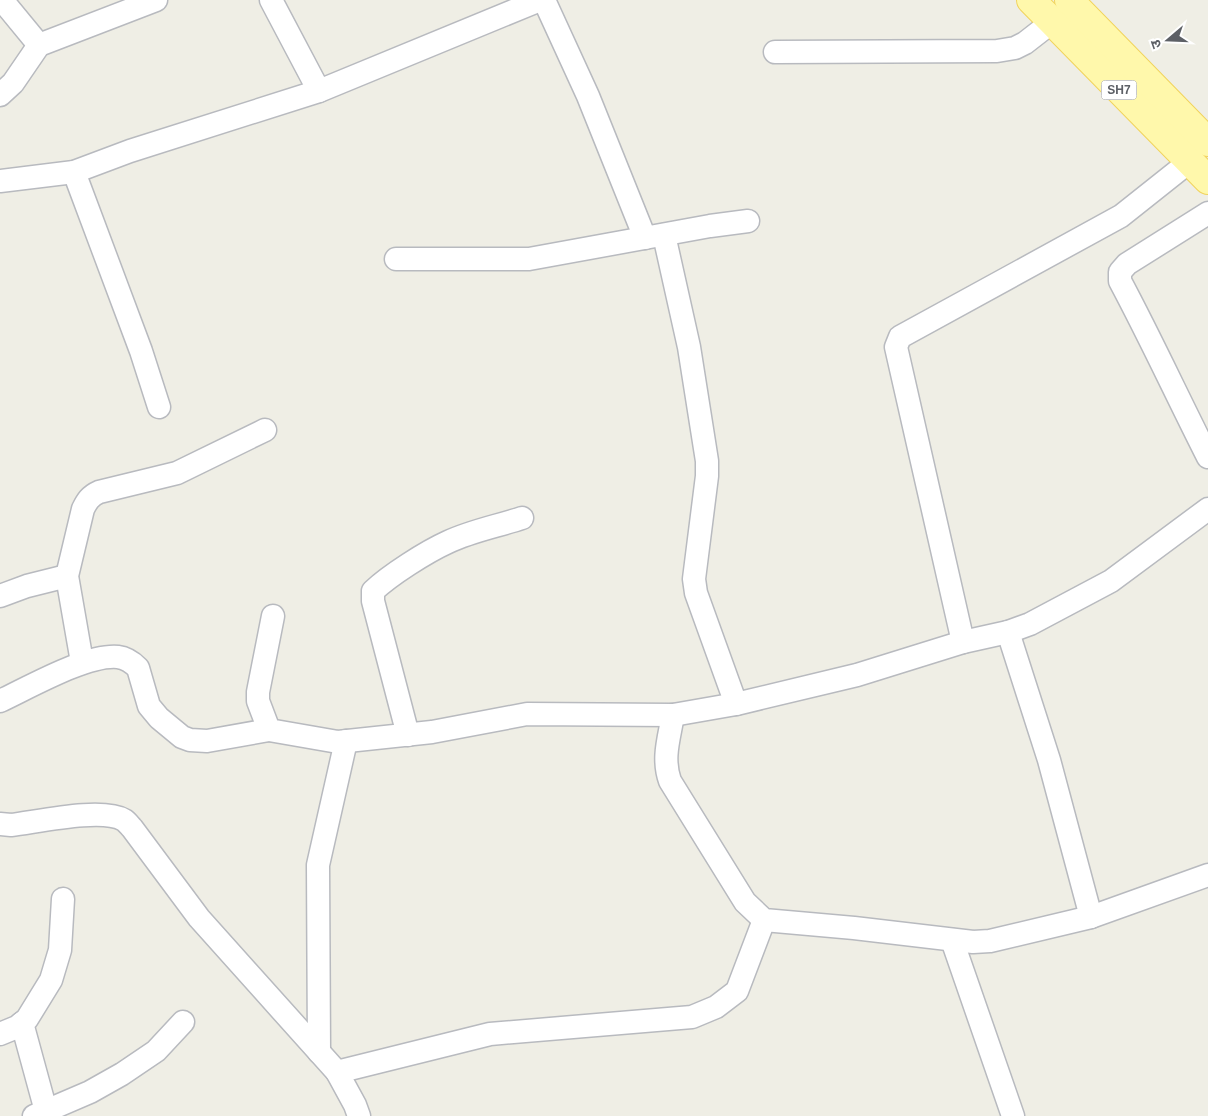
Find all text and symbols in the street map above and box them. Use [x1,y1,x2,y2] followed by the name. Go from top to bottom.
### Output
[1143,15,1193,65] north arrow
[1147,37,1165,51] text: उ
[1102,80,1136,100] road number: SH7

